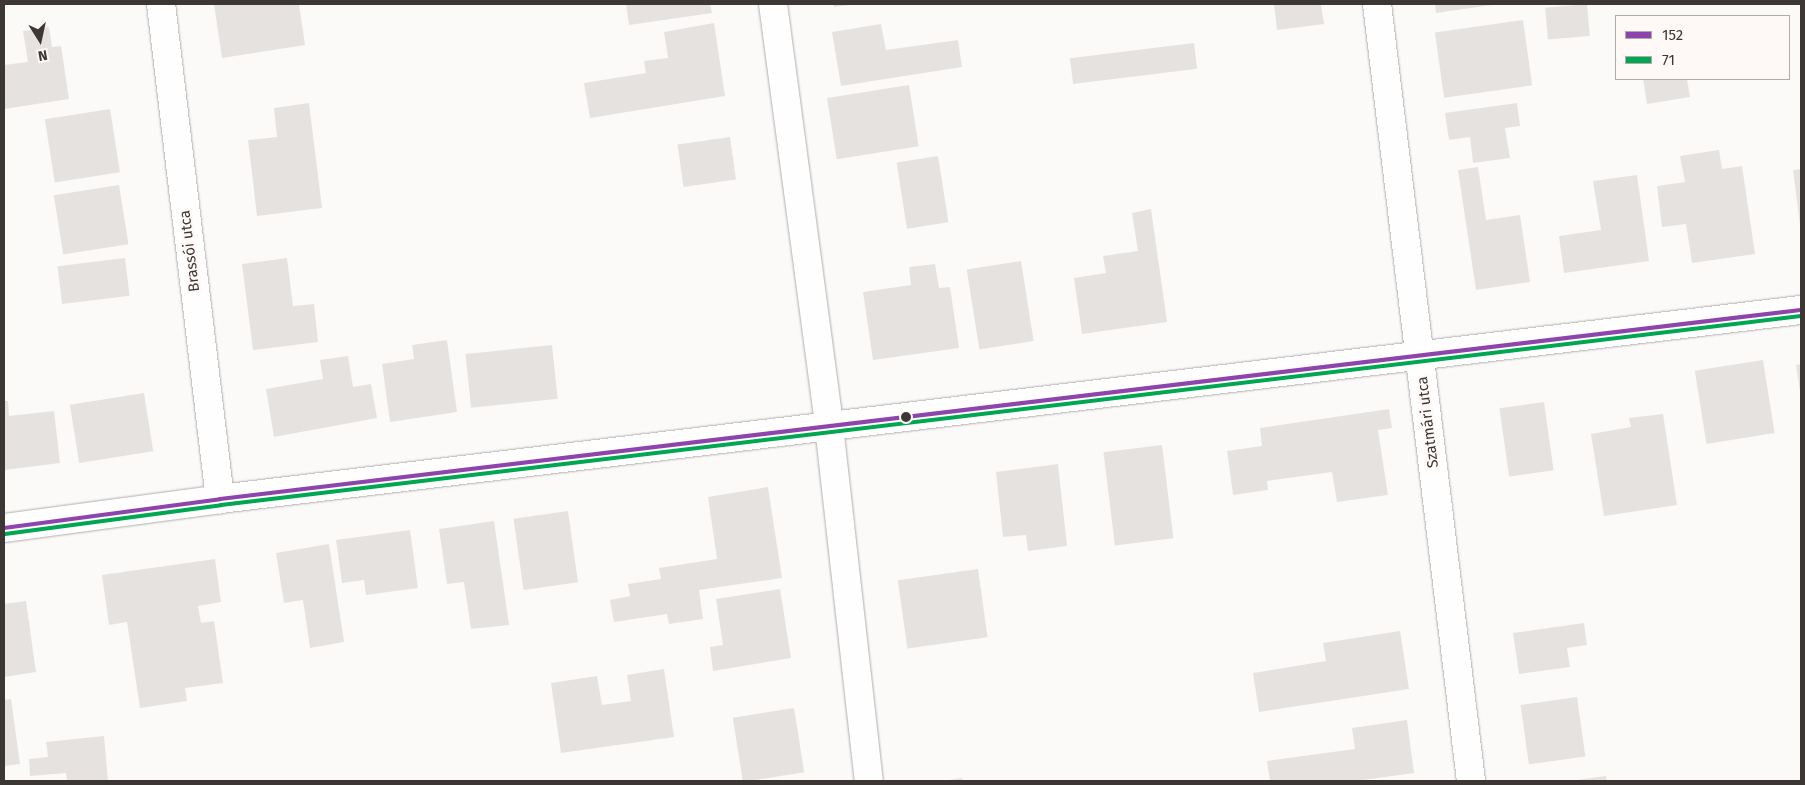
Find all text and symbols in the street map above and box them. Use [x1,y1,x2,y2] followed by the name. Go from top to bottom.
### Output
[15,15,65,65] north arrow
[1615,15,1790,80] legend
[1662,26,1683,44] text: 152
[37,46,49,64] text: N
[1662,51,1675,69] text: 71
[176,209,204,293] street label: Brassói utca
[1413,375,1443,469] street label: Szatmári utca
[901,412,911,422] unlabelled marker

